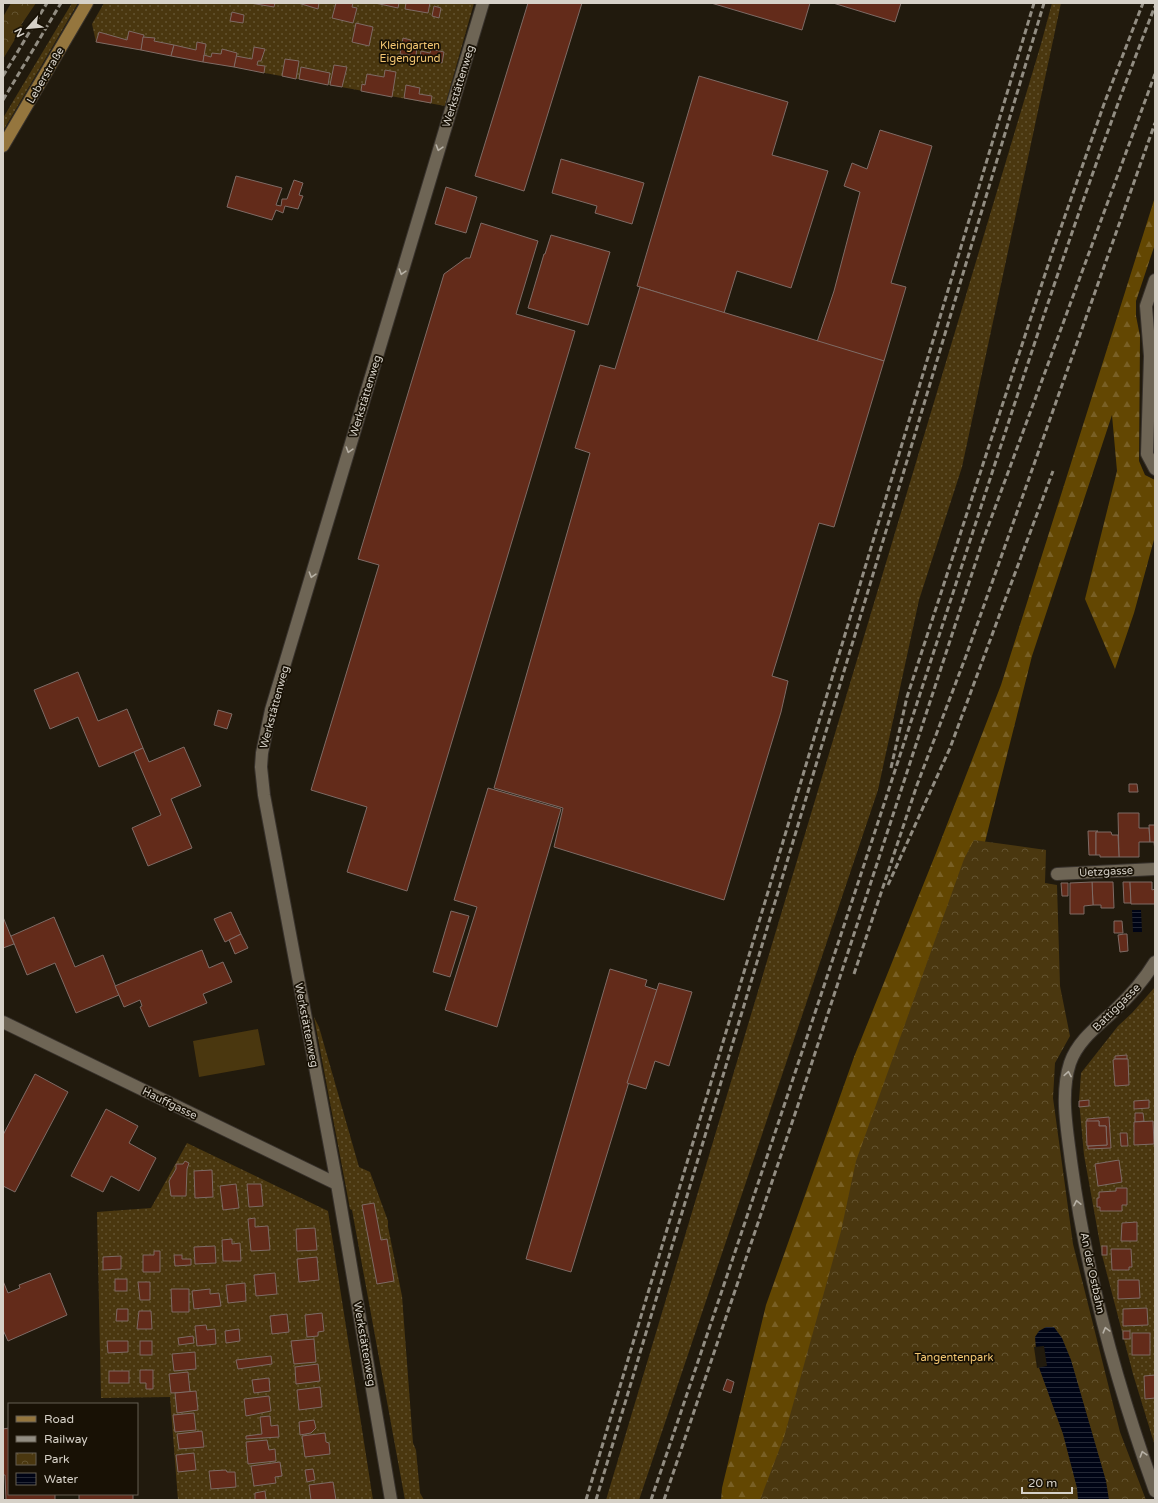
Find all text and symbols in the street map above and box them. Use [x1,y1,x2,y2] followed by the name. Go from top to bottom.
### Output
[8,8,48,48] north arrow
[12,25,27,39] text: N
[379,39,441,65] park label: Kleingarten Eigengrund
[440,43,477,129] street label: Werkstättenweg
[24,45,67,106] street label: Leberstraße
[435,144,444,151] one-way arrow
[398,268,407,275] one-way arrow
[347,353,384,439] street label: Werkstättenweg
[345,447,354,454] one-way arrow
[308,571,317,578] one-way arrow
[257,664,292,750] street label: Werkstättenweg
[1079,864,1133,879] street label: Uetzgasse
[1090,981,1143,1034] street label: Battiggasse
[292,982,321,1068] street label: Werkstättenweg
[1063,1071,1072,1077] one-way arrow
[140,1085,199,1122] street label: Hauffgasse
[1074,1200,1082,1206] one-way arrow
[1078,1231,1107,1315] street label: An der Ostbahn
[351,1301,378,1387] street label: Werkstättenweg
[1102,1327,1111,1334] one-way arrow
[915,1351,993,1364] park label: Tangentenpark
[8,1403,138,1495] legend
[44,1412,74,1426] text: Road
[44,1432,88,1446] text: Railway
[1139,1451,1148,1458] one-way arrow
[44,1452,70,1466] text: Park
[1022,1469,1072,1495] scale bar
[44,1472,79,1486] text: Water
[1028,1476,1057,1490] text: 20 m

